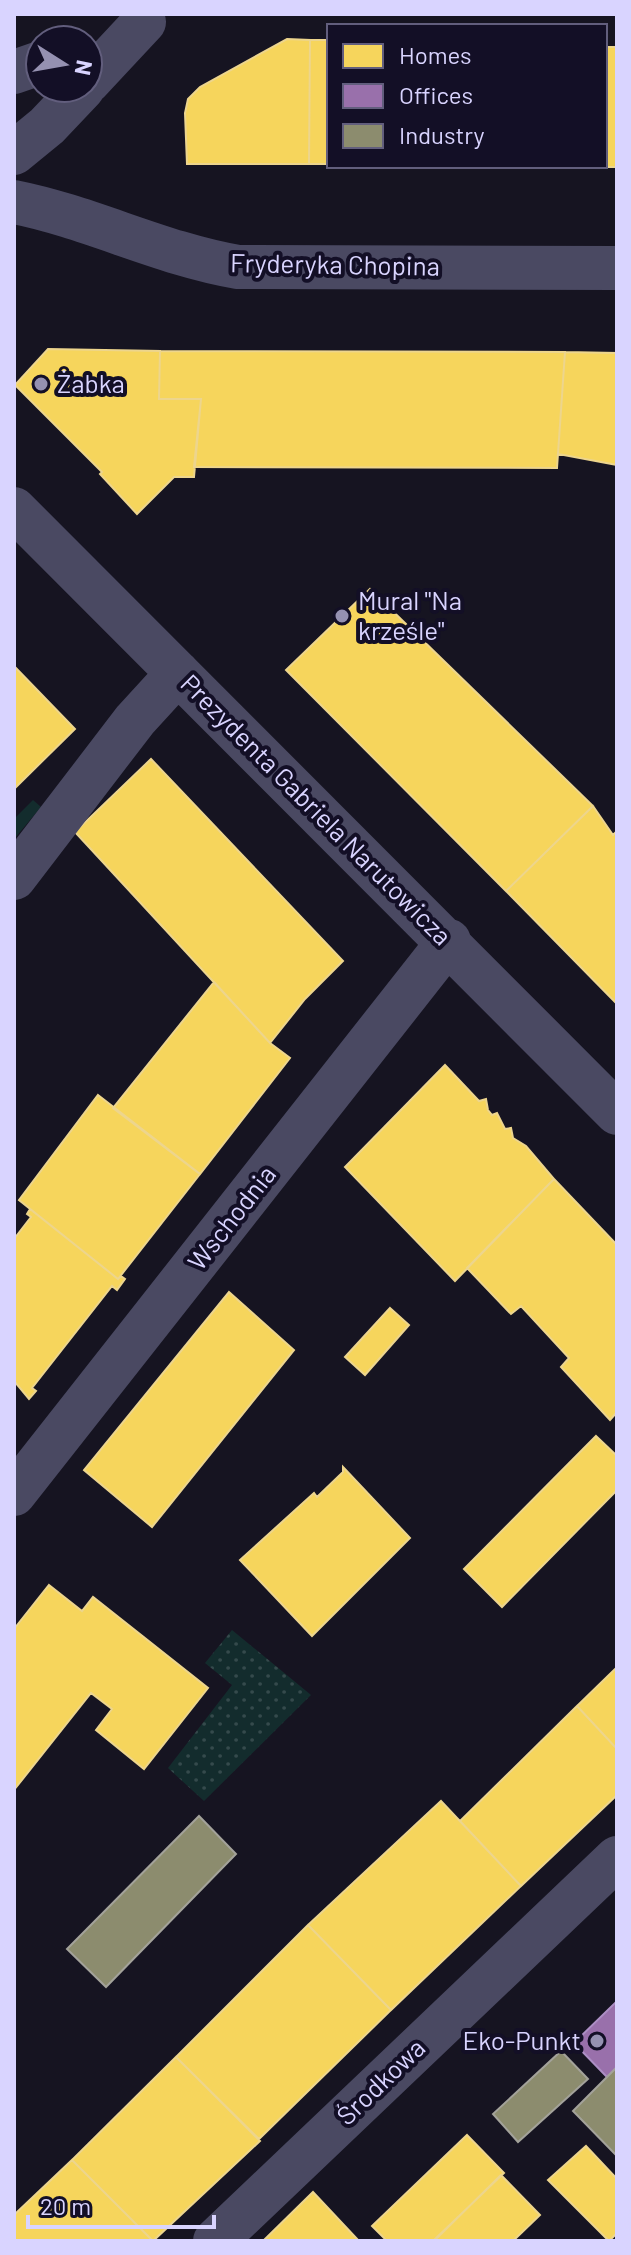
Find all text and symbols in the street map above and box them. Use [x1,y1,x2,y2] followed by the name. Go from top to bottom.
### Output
[24,24,104,104] north arrow
[327,24,607,168] legend
[399,40,472,69] text: Homes
[70,58,99,78] text: N
[399,80,473,109] text: Offices
[399,120,485,149] text: Industry
[230,246,440,281] street label: Fryderyka Chopina
[57,367,125,398] place label: Żabka
[32,375,50,393] marker: Żabka
[358,584,462,645] place label: Mural "Na krześle"
[333,607,351,625] marker: Mural "Na krześle"
[175,667,459,951] street label: Prezydenta Gabriela Narutowicza
[180,1158,281,1276] street label: Wschodnia
[463,2024,581,2055] place label: Eko-Punkt
[329,2031,431,2131] street label: Środkowa
[588,2032,606,2050] marker: Eko-Punkt
[28,2179,214,2229] scale bar
[40,2191,91,2220] text: 20 m

